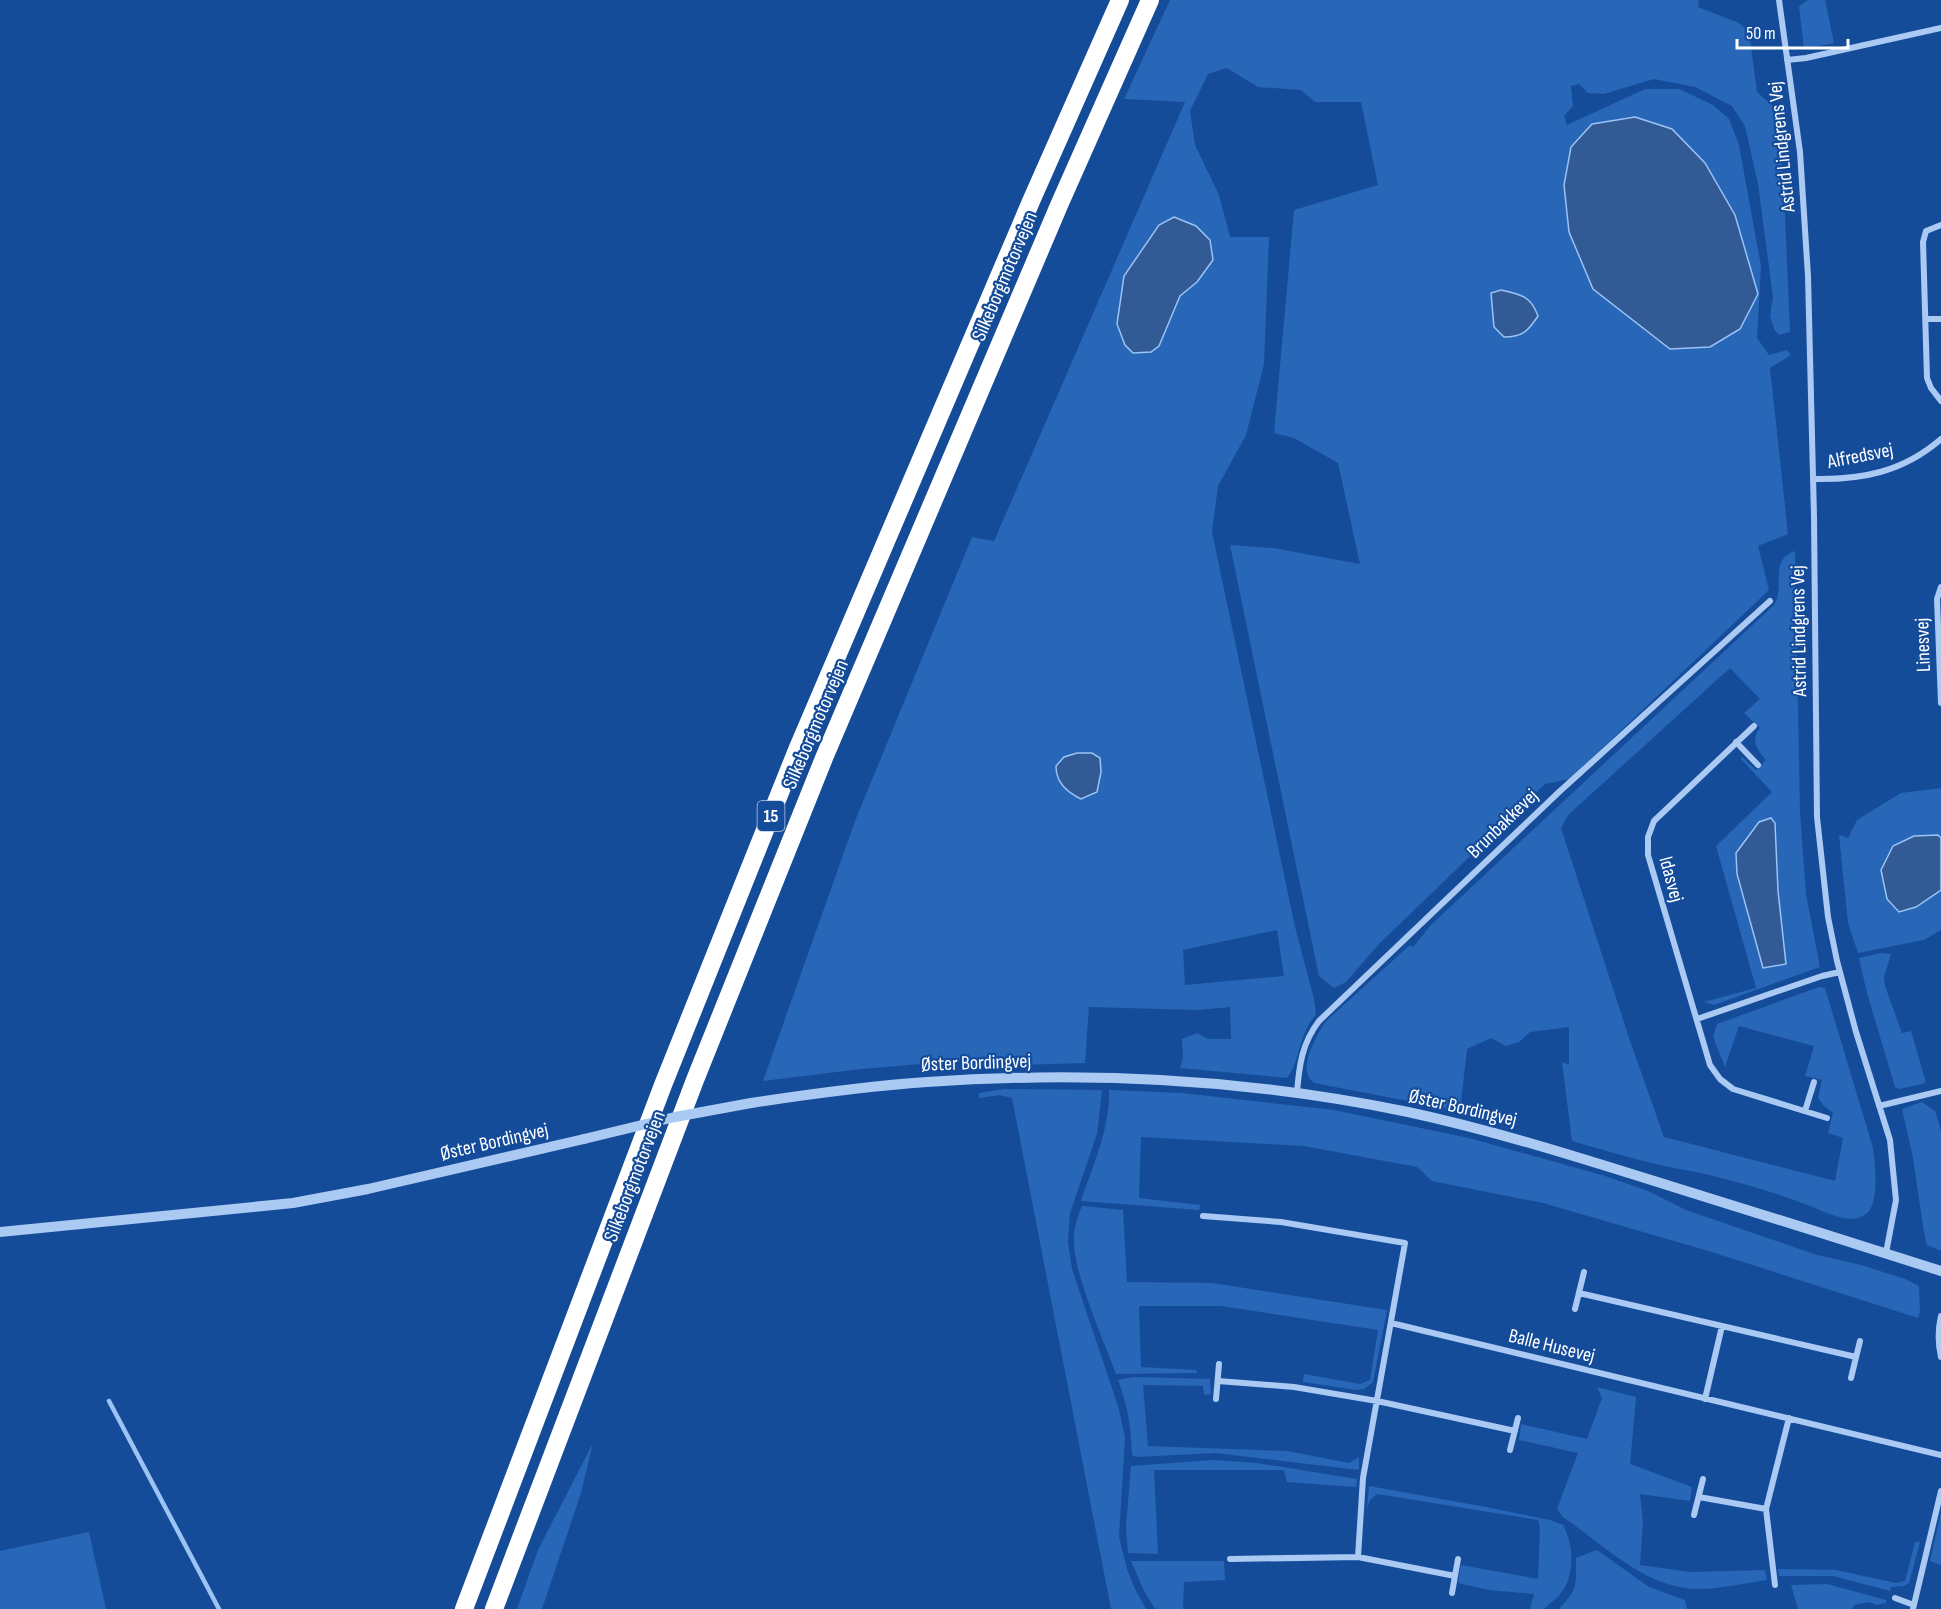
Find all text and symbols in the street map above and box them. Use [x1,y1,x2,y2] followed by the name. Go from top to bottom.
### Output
[1737,12,1848,50] scale bar
[1746,23,1776,44] text: 50 m
[1763,80,1801,214] street label: Astrid Lindgrens Vej
[967,208,1043,345] street label: Silkeborgmotorvejen
[1824,438,1895,474] street label: Alfredsvej
[1786,565,1812,698] street label: Astrid Lindgrens Vej
[1910,618,1936,672] street label: Linesvej
[778,656,854,793] street label: Silkeborgmotorvejen
[1462,784,1543,863] street label: Brunbakkevej
[758,801,784,831] road number: 15
[1653,854,1689,905] street label: Idasvej
[921,1049,1031,1077] street label: Øster Bordingvej
[1406,1084,1519,1132] street label: Øster Bordingvej
[599,1108,671,1245] street label: Silkeborgmotorvejen
[438,1118,551,1166] street label: Øster Bordingvej
[1506,1324,1597,1368] street label: Balle Husevej

